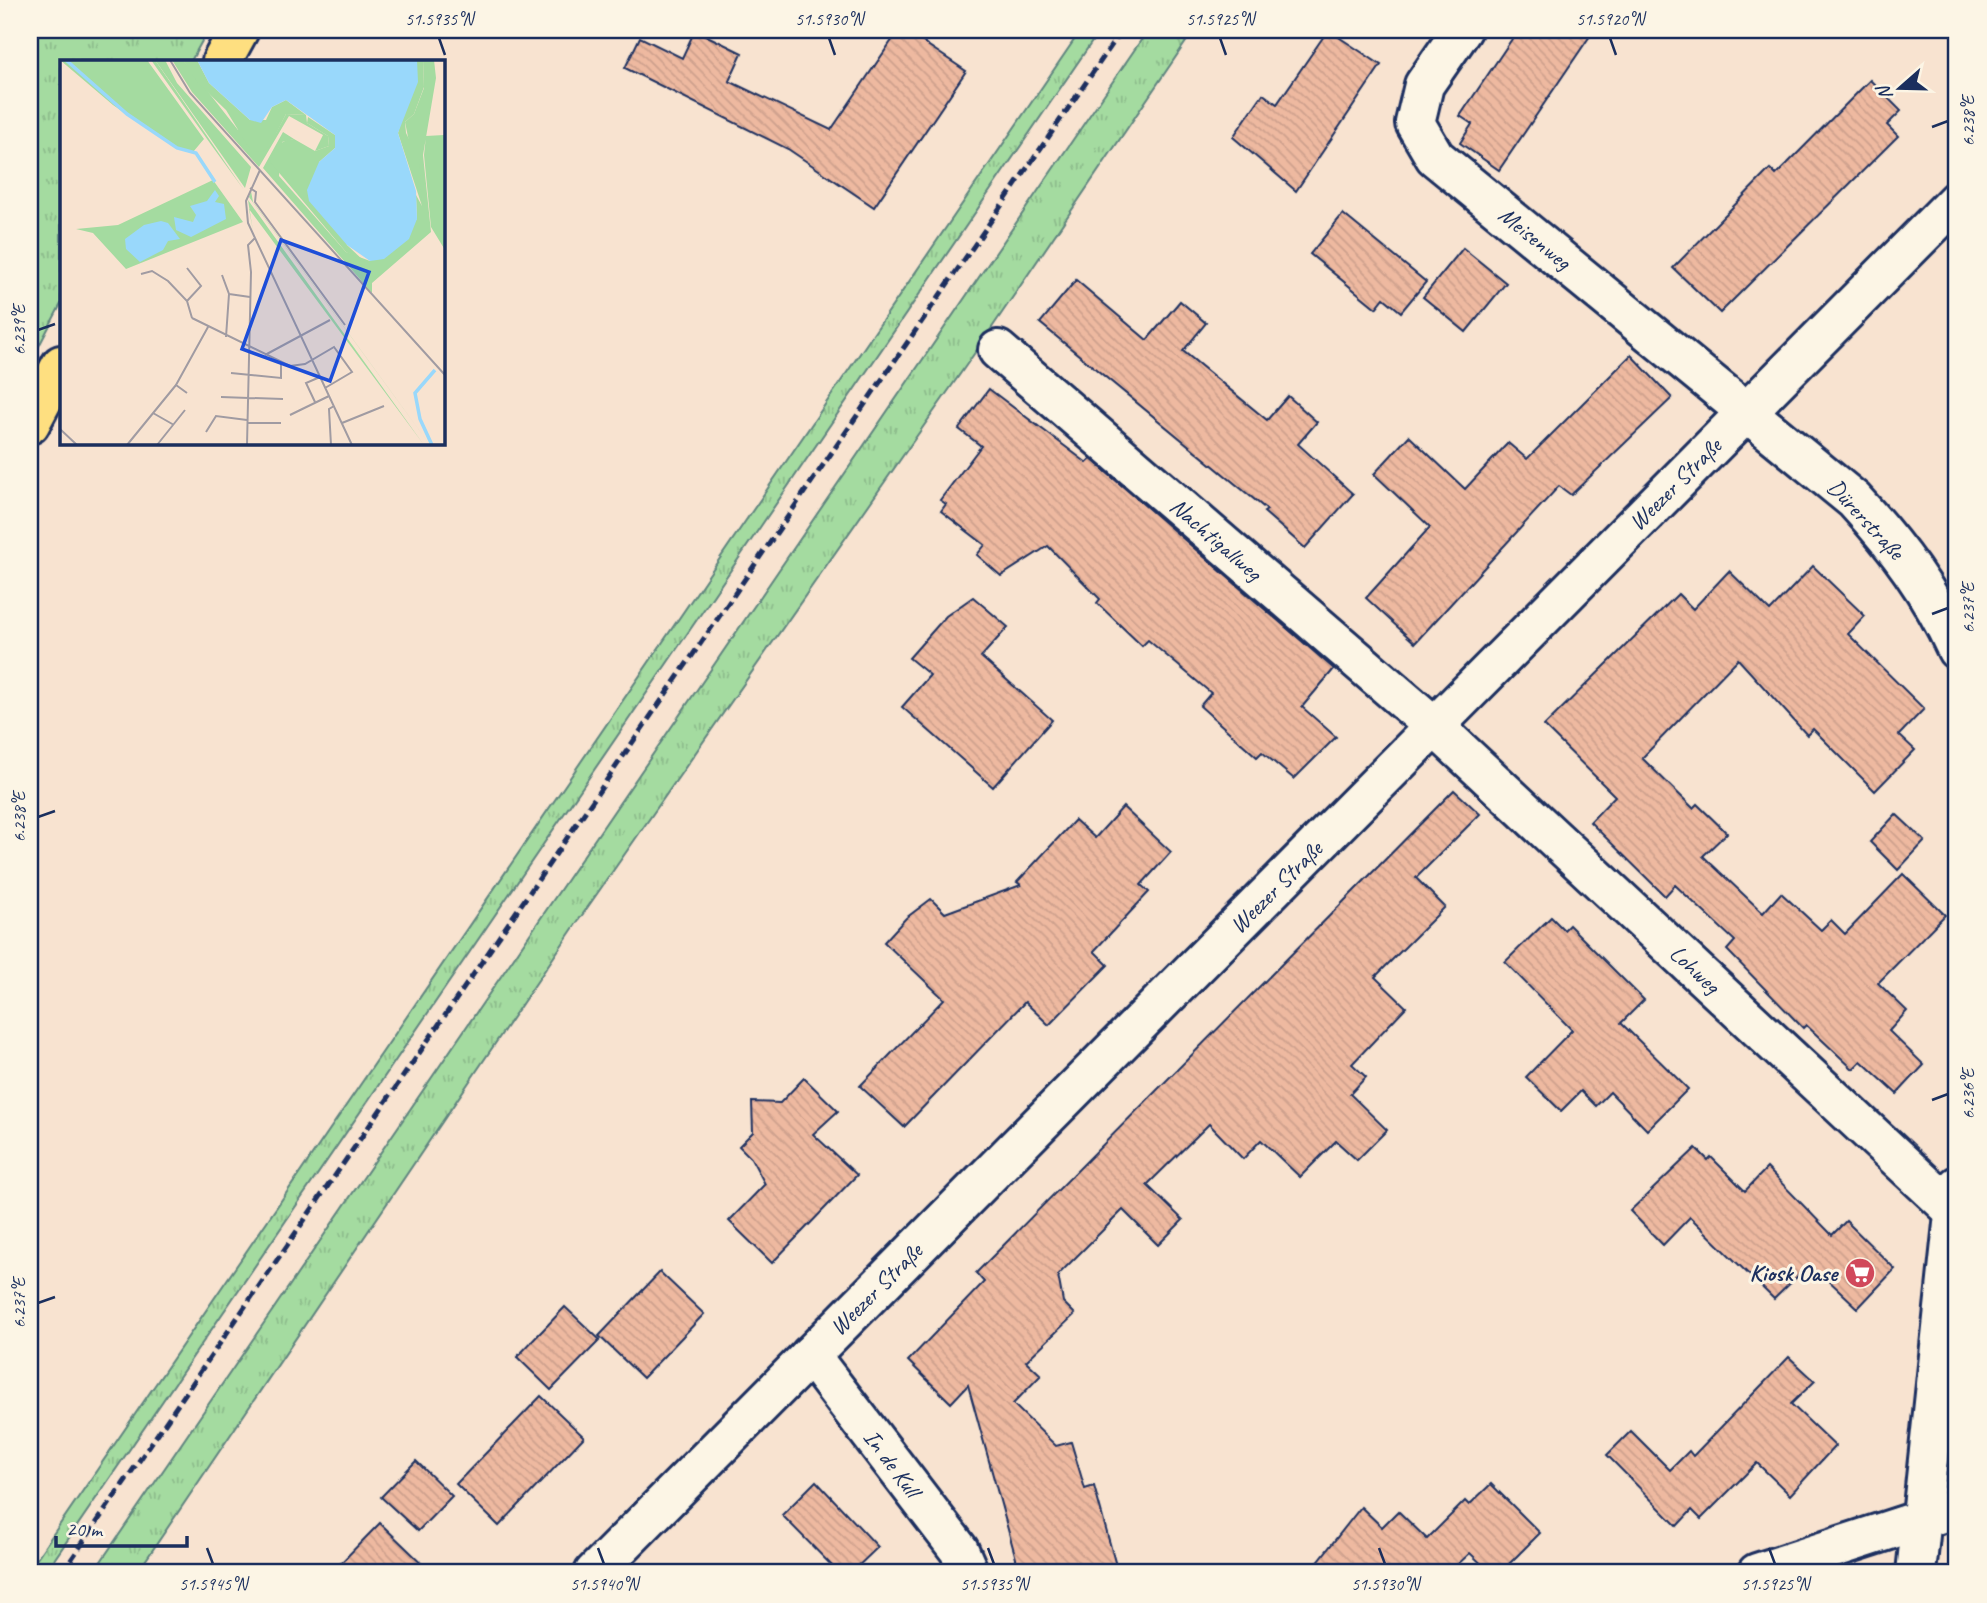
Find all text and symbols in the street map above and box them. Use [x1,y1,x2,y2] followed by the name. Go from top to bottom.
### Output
[405,8,476,30] text: 51.5935°N
[795,8,866,30] text: 51.5930°N
[1186,8,1257,30] text: 51.5925°N
[1576,8,1647,30] text: 51.5920°N
[1864,52,1934,122] north arrow
[60,60,444,444] inset map
[1871,81,1898,103] text: N
[1957,93,1979,146] text: 6.238°E
[1492,200,1579,277] street label: Meisenweg
[8,302,30,355] text: 6.239°E
[1622,430,1729,537] street label: Weezer Straße
[1821,472,1912,567] street label: Dürerstraße
[1164,491,1270,589] street label: Nachtigallweg
[1957,580,1979,633] text: 6.237°E
[8,789,30,842] text: 6.238°E
[1223,833,1330,940] street label: Weezer Straße
[1663,938,1728,1001] street label: Lohweg
[1957,1066,1979,1119] text: 6.236°E
[823,1235,930,1342] street label: Weezer Straße
[1843,1256,1877,1290] supermarket icon: Kiosk Oase
[1749,1258,1839,1288] place label: Kiosk Oase
[8,1275,30,1328] text: 6.237°E
[857,1423,930,1506] street label: In de Kull
[56,1505,187,1549] scale bar
[66,1516,104,1542] text: 20 m
[179,1573,250,1595] text: 51.5945°N
[570,1573,641,1595] text: 51.5940°N
[960,1573,1031,1595] text: 51.5935°N
[1351,1573,1422,1595] text: 51.5930°N
[1741,1573,1812,1595] text: 51.5925°N

